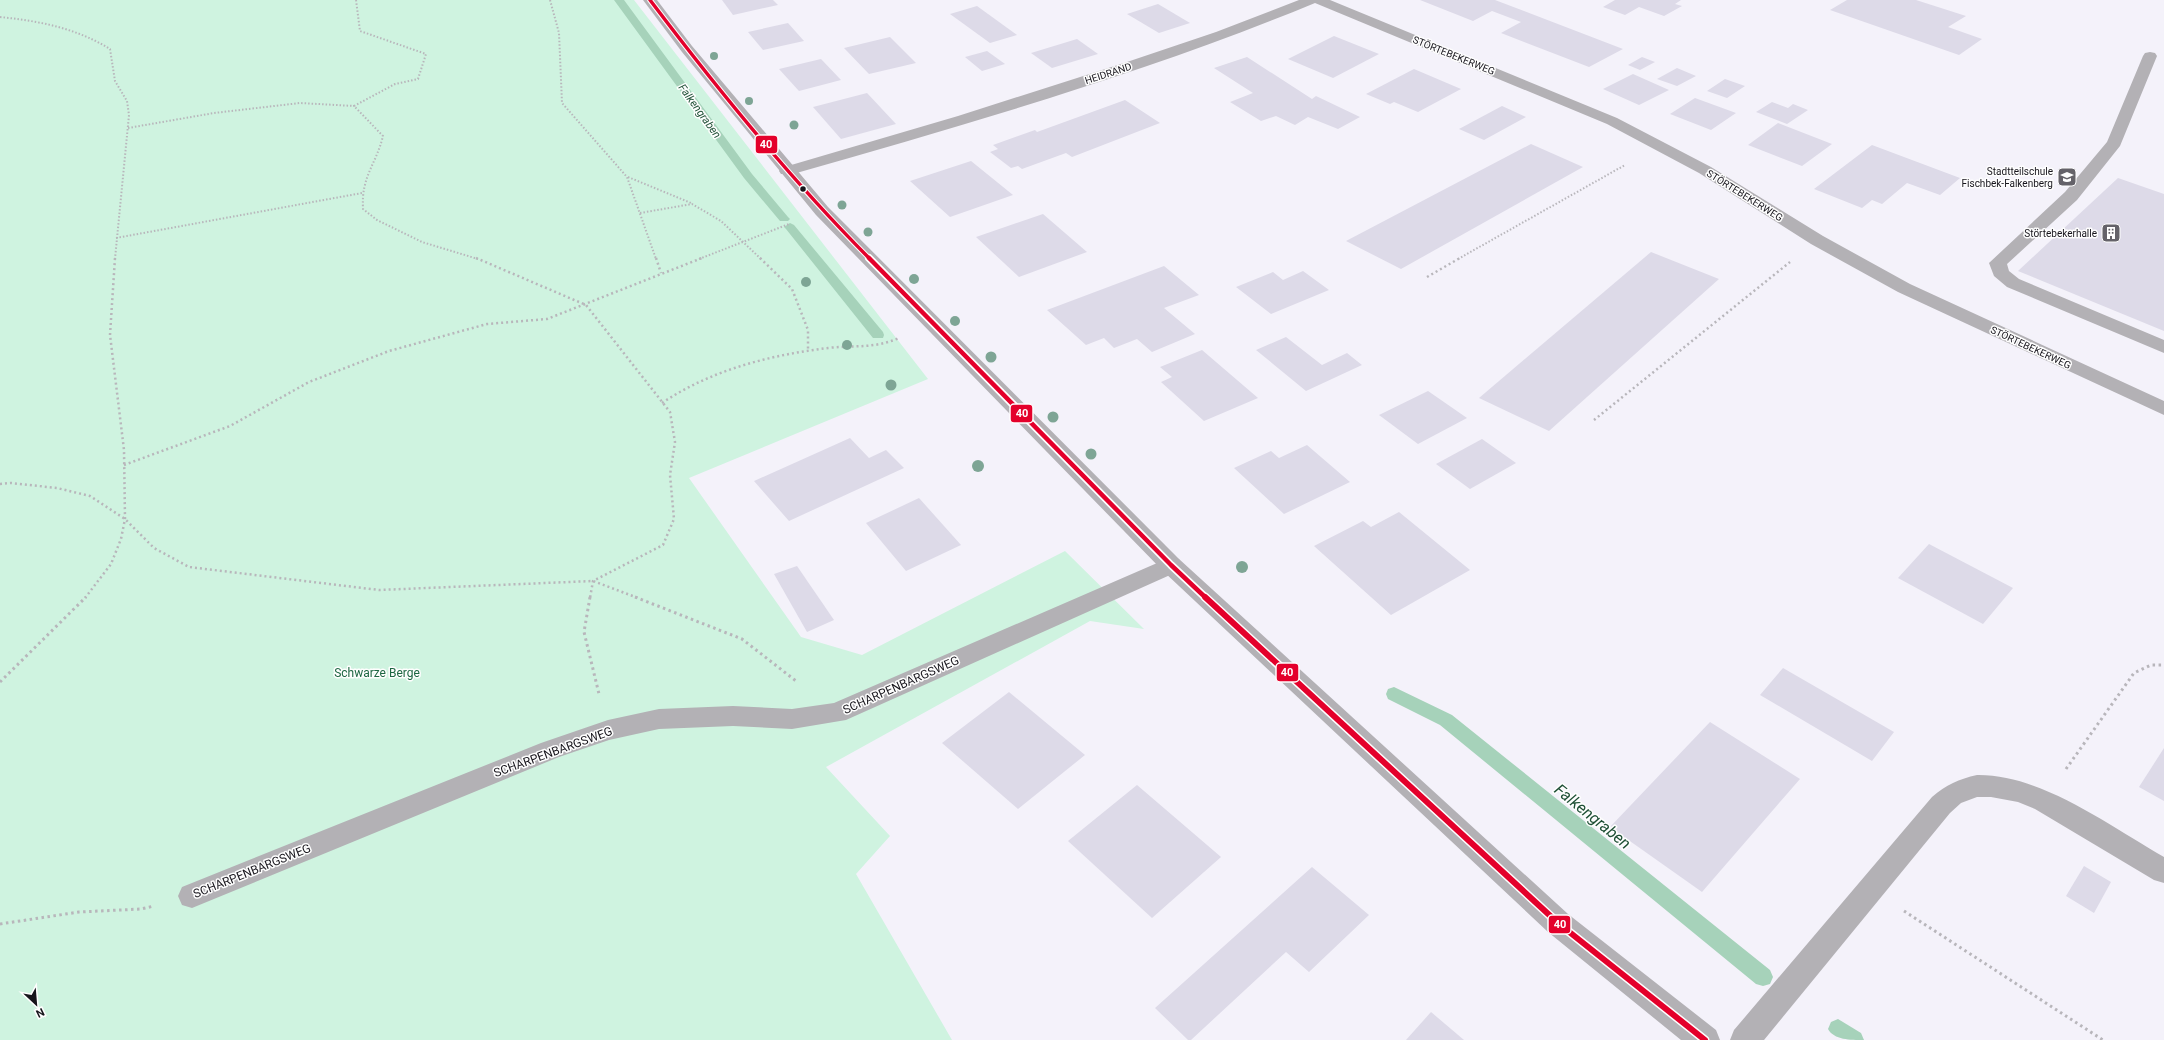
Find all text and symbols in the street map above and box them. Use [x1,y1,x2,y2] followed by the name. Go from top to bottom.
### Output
[1411,33,1497,77] street label: STÖRTEBEKERWEG
[1083,61,1133,86] street label: HEIDRAND
[676,82,724,141] water label: Falkengraben
[755,135,778,154] line badge: 40
[760,138,772,151] text: 40
[1962,166,2053,189] place label: Stadtteilschule Fischbek-Falkenberg
[2056,166,2078,188] school or university icon: Stadtteilschule Fischbek-Falkenberg
[1705,167,1785,223] street label: STÖRTEBEKERWEG
[798,184,808,194] unlabelled marker
[2100,222,2122,244] building icon: Störtebekerhalle
[2024,228,2097,239] place label: Störtebekerhalle
[1989,323,2073,371] street label: STÖRTEBEKERWEG
[1010,404,1033,423] line badge: 40
[1016,407,1028,420] text: 40
[841,653,961,717] street label: SCHARPENBARGSWEG
[1276,663,1299,682] line badge: 40
[334,666,420,680] park label: Schwarze Berge
[1281,666,1293,679] text: 40
[492,724,614,780] street label: SCHARPENBARGSWEG
[1551,780,1635,853] water label: Falkengraben
[191,841,313,901] street label: SCHARPENBARGSWEG
[1548,915,1571,934] line badge: 40
[1554,918,1566,931] text: 40
[16,984,56,1024] north arrow
[34,1005,47,1020] text: N

